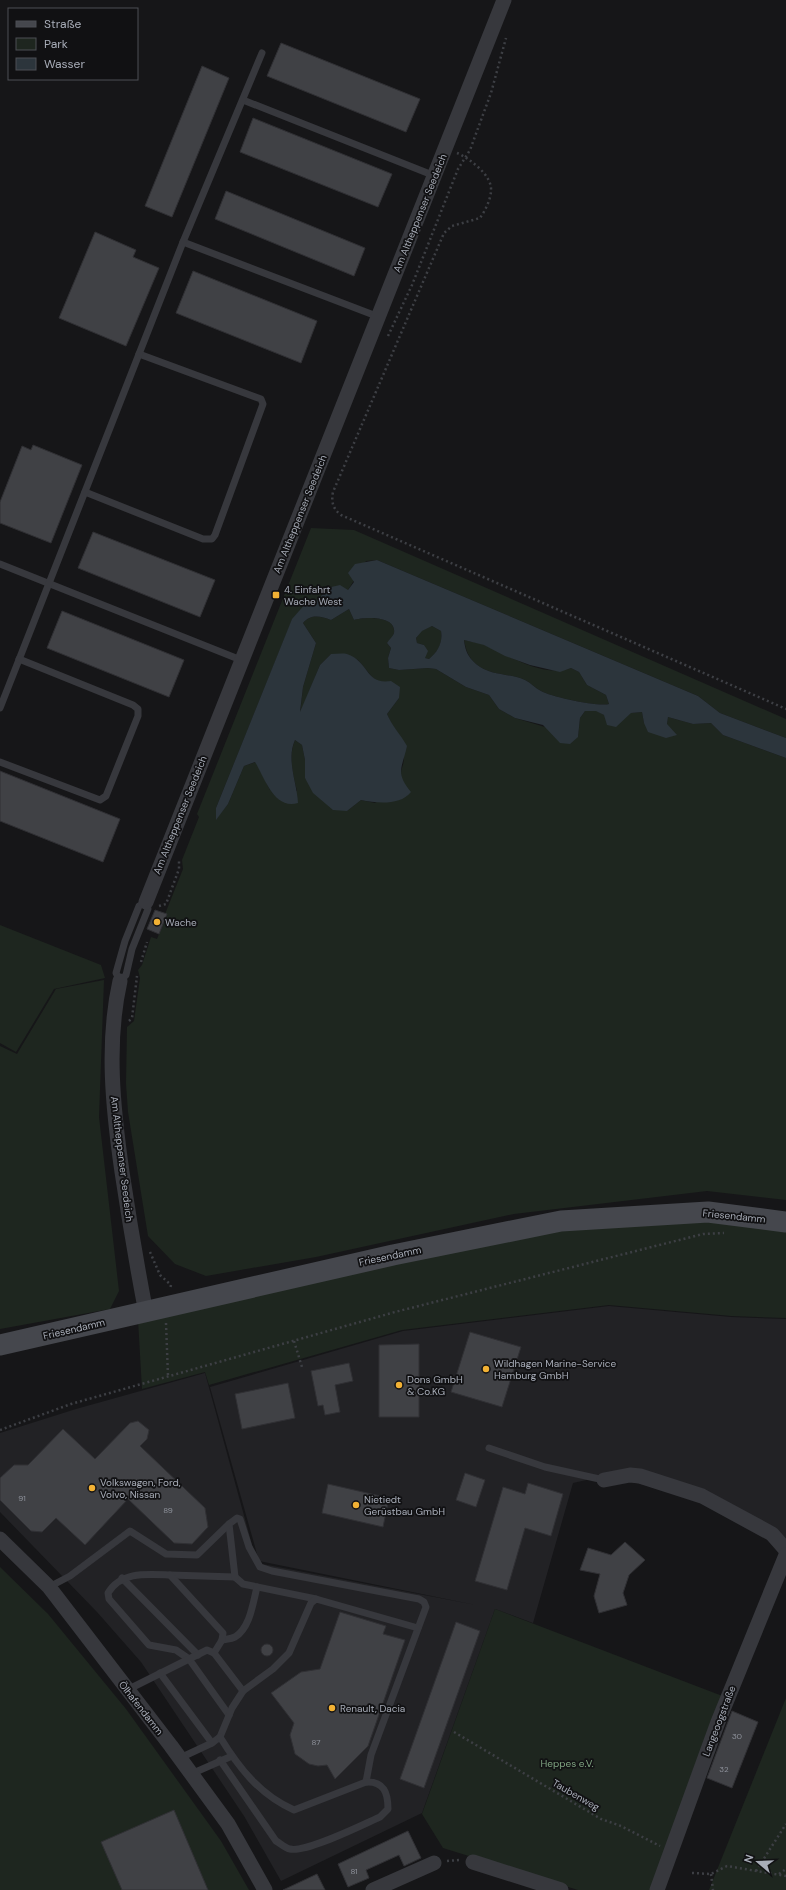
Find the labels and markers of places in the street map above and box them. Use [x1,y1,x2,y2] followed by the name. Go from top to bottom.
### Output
[284,583,342,608] place label: 4. Einfahrt Wache West
[271,590,281,600] marker: 4. Einfahrt Wache West
[165,916,197,929] place label: Wache
[152,917,162,927] marker: Wache
[494,1357,617,1382] place label: Wildhagen Marine-Service Hamburg GmbH
[481,1364,491,1374] marker: Wildhagen Marine-Service Hamburg GmbH
[407,1373,463,1398] place label: Dons GmbH & Co.KG
[394,1380,404,1390] marker: Dons GmbH & Co.KG
[100,1476,181,1501] place label: Volkswagen, Ford, Volvo, Nissan
[87,1483,97,1493] marker: Volkswagen, Ford, Volvo, Nissan
[364,1493,445,1518] place label: Nietiedt Gerüstbau GmbH
[351,1500,361,1510] marker: Nietiedt Gerüstbau GmbH
[340,1702,405,1715] place label: Renault, Dacia
[327,1703,337,1713] marker: Renault, Dacia

